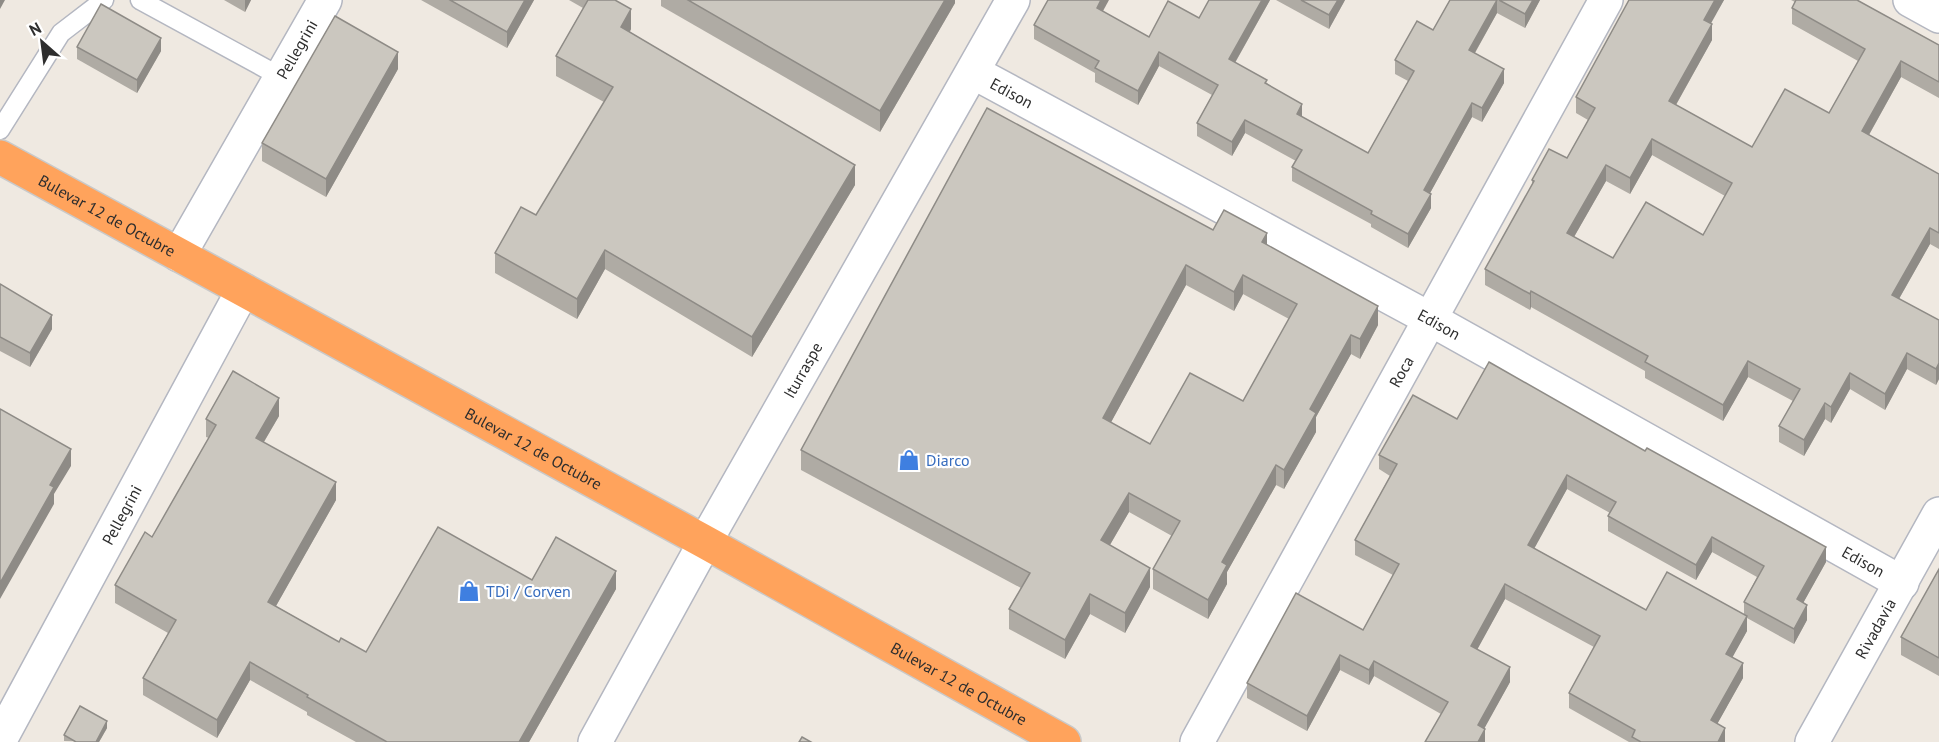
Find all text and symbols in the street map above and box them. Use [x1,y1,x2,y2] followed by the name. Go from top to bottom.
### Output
[12,12,72,72] north arrow
[272,16,322,83] street label: Pellegrini
[26,17,44,40] text: N
[987,73,1037,113] street label: Edison
[35,170,179,261] street label: Bulevar 12 de Octubre
[1414,304,1464,344] street label: Edison
[779,339,826,402] street label: Iturraspe
[1385,352,1418,391] street label: Roca
[462,403,606,494] street label: Bulevar 12 de Octubre
[897,448,921,472] shop icon: Diarco
[926,450,970,470] place label: Diarco
[97,481,146,548] street label: Pellegrini
[1839,542,1888,581] street label: Edison
[457,579,481,603] shop icon: TDi / Corven
[486,581,571,601] place label: TDi / Corven
[1850,595,1900,662] street label: Rivadavia
[887,637,1031,729] street label: Bulevar 12 de Octubre

